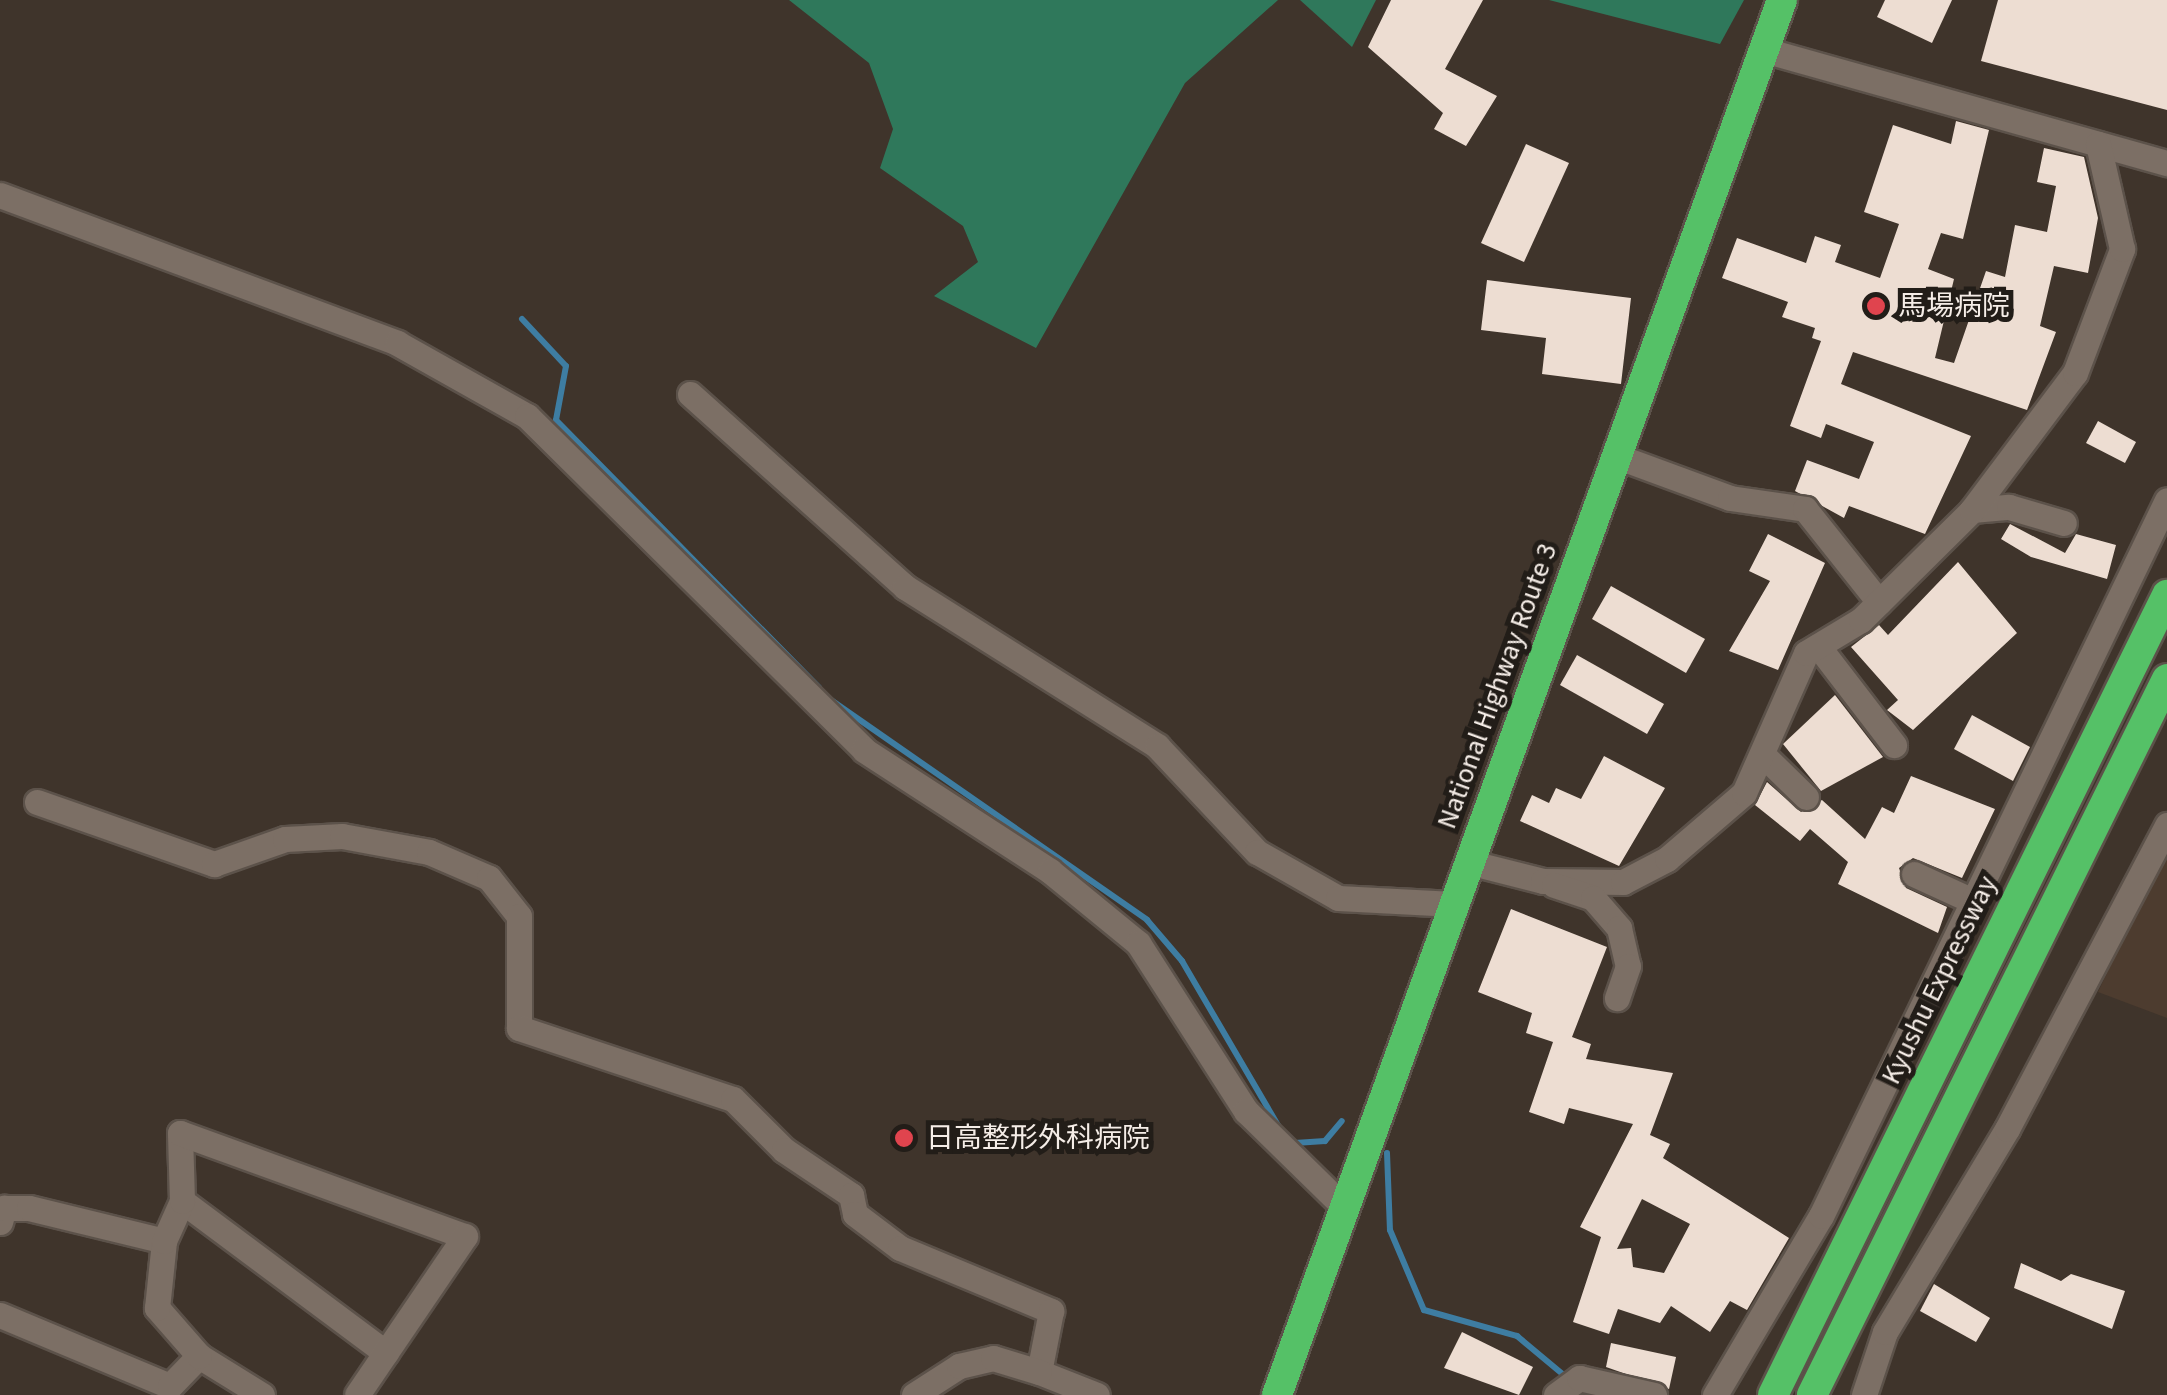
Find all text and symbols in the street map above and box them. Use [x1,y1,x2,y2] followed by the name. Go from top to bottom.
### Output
[1898,289,2010,323] place label: 馬場病院
[1863,293,1889,319] marker: 馬場病院
[1430,539,1564,833] street label: National Highway Route 3
[1874,870,2004,1090] street label: Kyushu Expressway
[926,1121,1150,1155] place label: 日高整形外科病院
[891,1125,917,1151] marker: 日高整形外科病院

